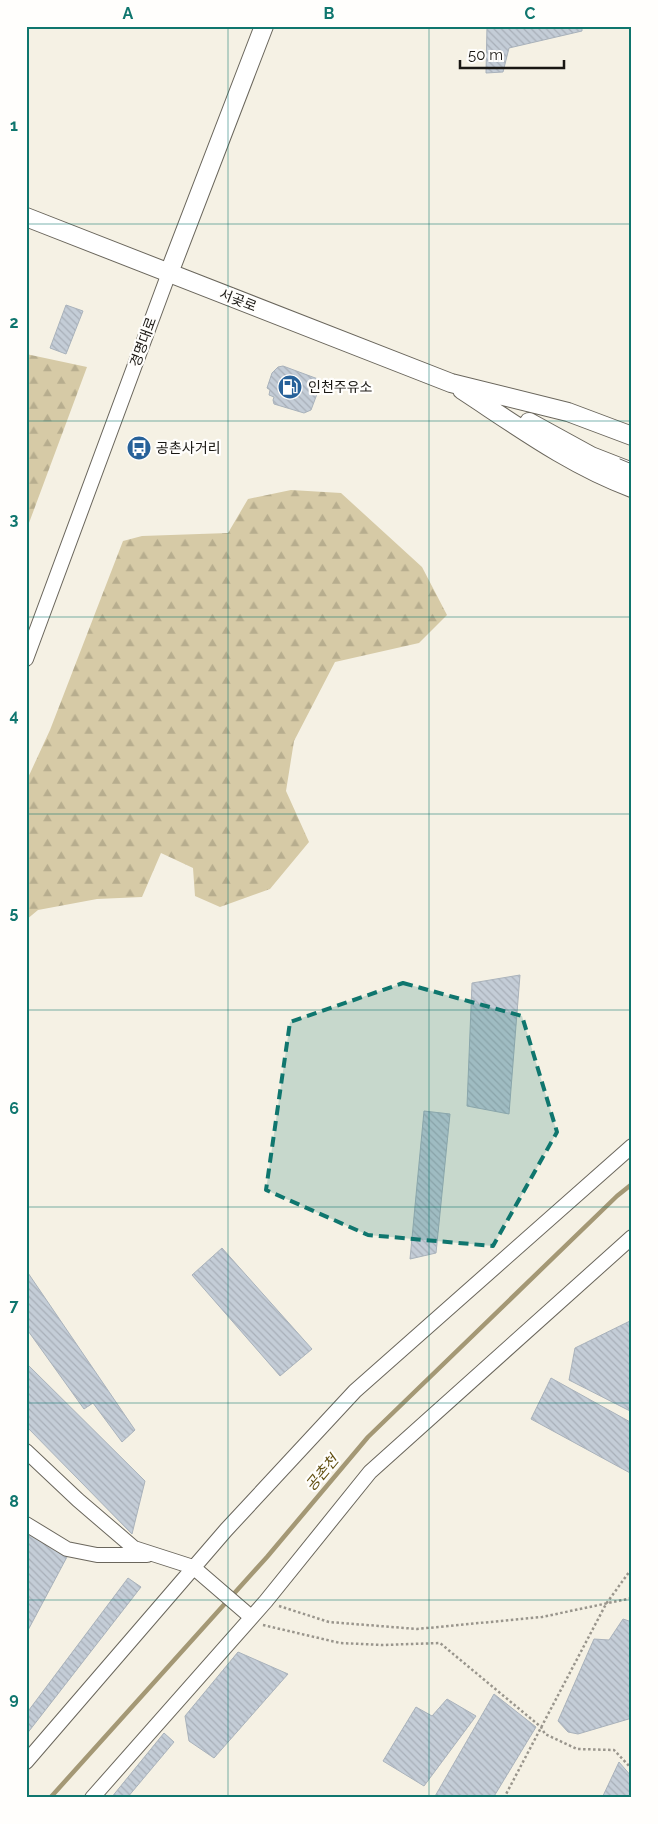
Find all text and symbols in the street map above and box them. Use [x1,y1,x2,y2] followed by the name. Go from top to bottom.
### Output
[123,4,134,23] text: A
[324,4,335,23] text: B
[525,4,536,23] text: C
[460,38,564,70] scale bar
[468,46,503,64] text: 50 m
[10,116,18,135] text: 1
[217,286,259,314] street label: 서곶로
[9,313,19,332] text: 2
[127,315,159,369] street label: 경명대로
[277,374,303,400] fuel station icon: 인천주유소
[308,379,373,395] place label: 인천주유소
[126,435,152,461] bus stop icon: 공촌사거리
[156,440,220,456] place label: 공촌사거리
[10,510,19,529] text: 3
[9,706,19,725] text: 4
[10,903,19,922] text: 5
[9,1099,19,1118] text: 6
[10,1296,19,1315] text: 7
[302,1450,344,1495] water label: 공촌천
[9,1492,19,1511] text: 8
[9,1689,19,1708] text: 9

